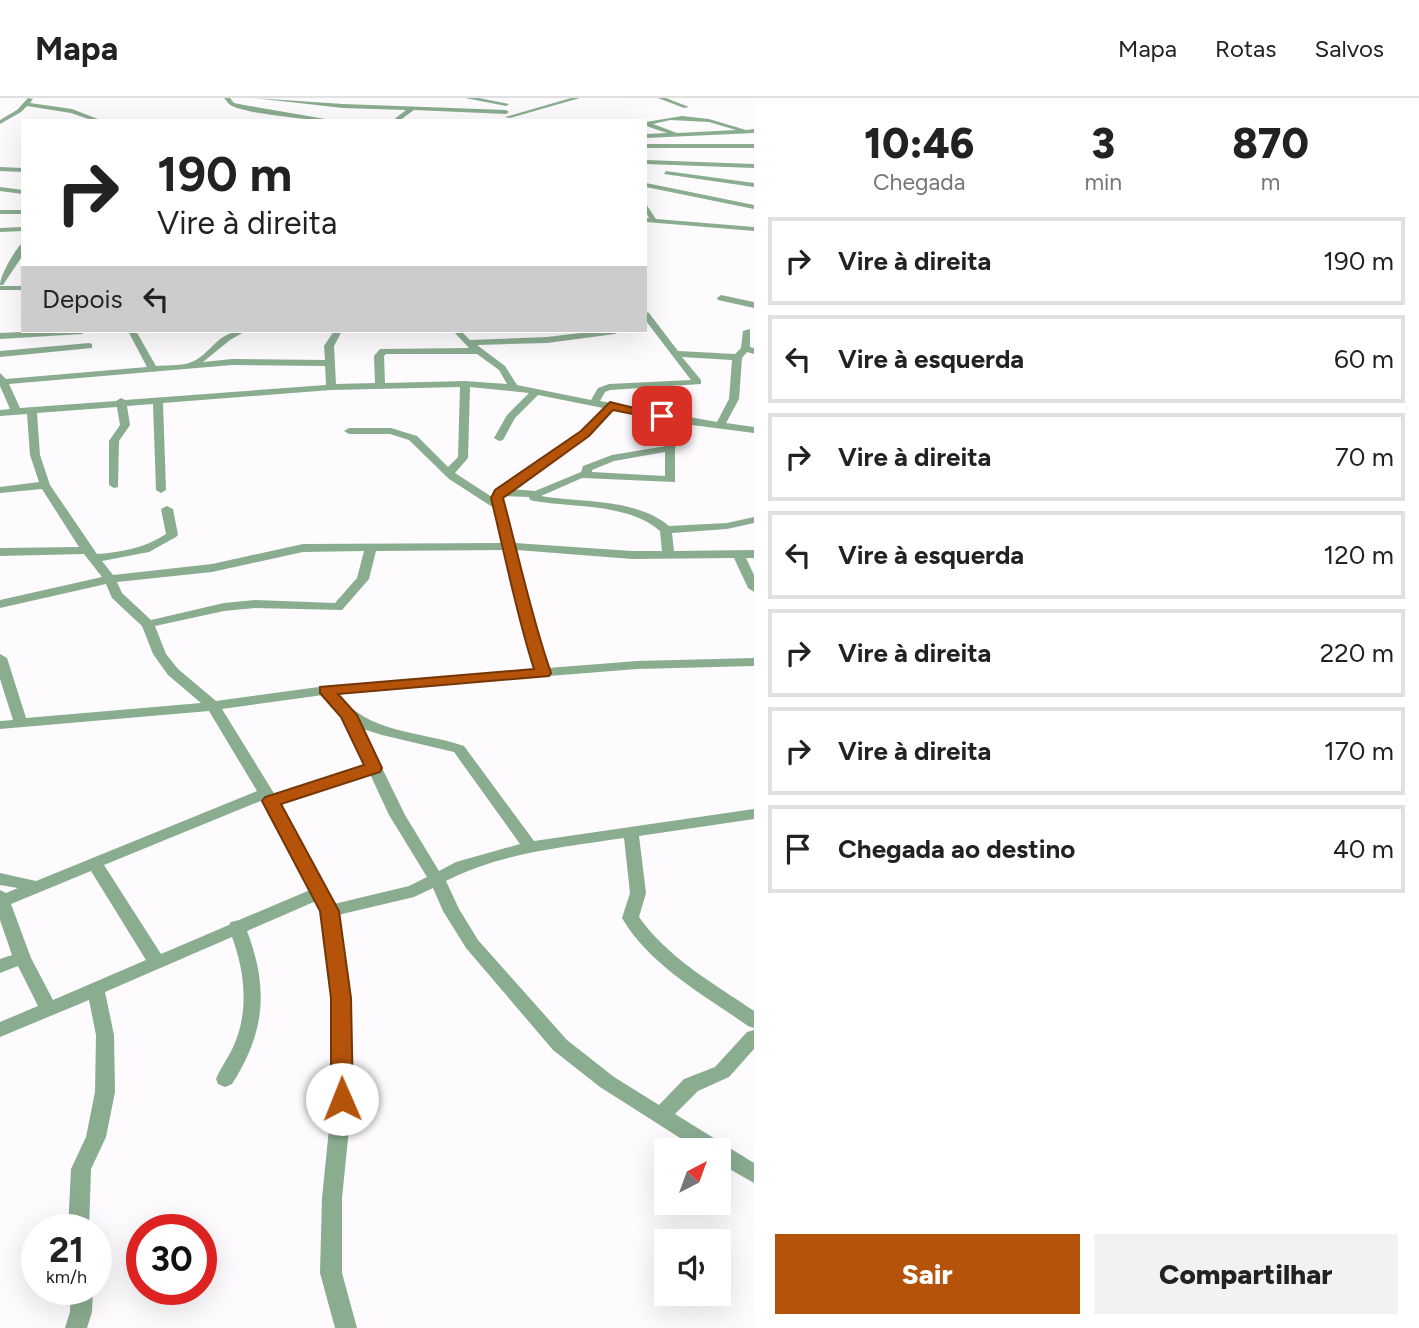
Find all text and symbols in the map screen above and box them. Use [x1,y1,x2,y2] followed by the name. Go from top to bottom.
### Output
[35,29,118,68] text: Mapa
[1118,34,1177,63] text: Mapa
[1215,34,1276,63] text: Rotas
[1314,34,1384,63] text: Salvos
[864,118,974,169] text: 10:46
[1092,118,1115,169] text: 3
[1232,118,1309,169] text: 870
[157,144,292,203] text: 190 m
[42,147,133,238] icon: right
[873,168,965,196] text: Chegada
[1084,168,1122,196] text: min
[1261,168,1280,196] text: m
[157,204,337,242] text: Vire à direita
[779,242,817,280] icon: right
[838,245,991,277] text: Vire à direita
[1323,245,1394,277] text: 190 m
[137,280,175,318] icon: left
[42,283,123,315] text: Depois
[779,340,817,378] icon: left
[838,343,1024,375] text: Vire à esquerda
[1334,343,1394,375] text: 60 m
[632,386,692,446] pin
[643,397,681,435] icon: arrive
[779,438,817,476] icon: right
[838,441,991,473] text: Vire à direita
[1335,441,1394,473] text: 70 m
[779,536,817,574] icon: left
[838,539,1024,571] text: Vire à esquerda
[1324,539,1394,571] text: 120 m
[779,634,817,672] icon: right
[838,637,991,669] text: Vire à direita
[1320,637,1394,669] text: 220 m
[779,732,817,770] icon: right
[838,735,991,767] text: Vire à direita
[1324,735,1394,767] text: 170 m
[779,830,817,868] icon: arrive
[838,833,1075,865] text: Chegada ao destino
[1333,833,1394,865] text: 40 m
[305,1062,379,1136] position arrow
[654,1138,732,1214] north arrow
[654,1138,731,1306] map controls
[126,1214,217,1305] speed limit sign: 30
[49,1229,84,1271] text: 21
[654,1229,731,1306] button: sound
[775,1234,1080,1314] button: Sair
[1094,1234,1398,1314] button: Compartilhar
[46,1266,87,1288] text: km/h

